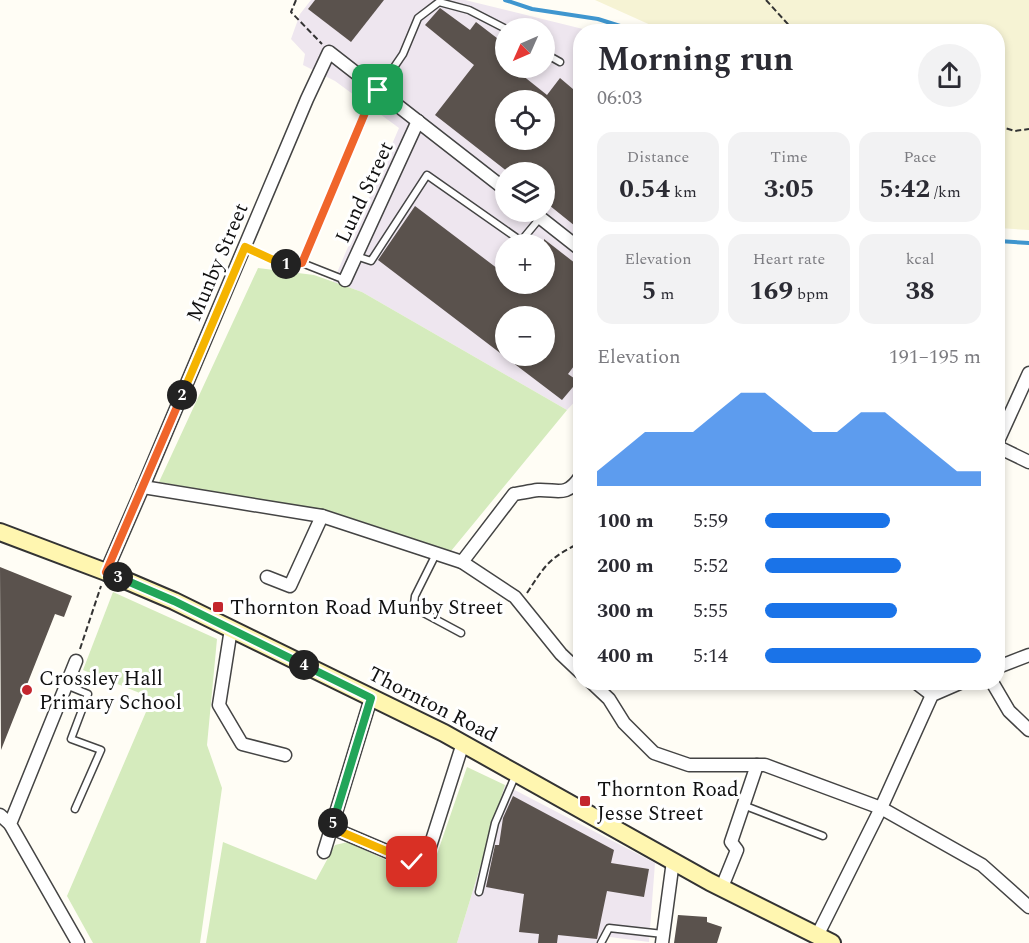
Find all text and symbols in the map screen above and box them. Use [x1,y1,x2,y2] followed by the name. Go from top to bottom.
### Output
[495,18,555,78] north arrow
[495,18,555,366] map controls
[597,35,794,85] text: Morning run
[918,44,981,107] button: share
[352,64,403,115] pin
[361,73,394,106] icon: arrive
[597,83,642,113] text: 06:03
[495,90,555,150] button: locate
[327,136,403,249] street label: Lund Street
[627,145,689,169] text: Distance
[770,145,808,169] text: Time
[903,145,937,169] text: Pace
[495,162,555,222] button: layers
[619,169,670,209] text: 0.54
[764,169,814,209] text: 3:05
[879,169,930,209] text: 5:42
[670,180,697,204] text: km
[930,180,961,204] text: /km
[179,198,257,327] street label: Munby Street
[495,234,555,294] button: +
[624,247,692,271] text: Elevation
[753,247,825,271] text: Heart rate
[906,247,934,271] text: kcal
[271,249,301,279] pin: 1
[282,252,290,276] text: 1
[642,271,656,311] text: 5
[749,271,793,311] text: 169
[905,271,935,311] text: 38
[656,282,674,306] text: m
[793,282,829,306] text: bpm
[495,306,555,366] button: −
[597,342,681,372] text: Elevation
[889,342,981,372] text: 191–195 m
[167,380,197,410] pin: 2
[178,383,186,407] text: 2
[597,506,654,536] text: 100 m
[693,506,728,536] text: 5:59
[597,551,654,581] text: 200 m
[693,551,728,581] text: 5:52
[103,562,133,592] pin: 3
[114,565,122,589] text: 3
[230,592,503,624] place label: Thornton Road Munby Street
[597,596,654,626] text: 300 m
[693,596,728,626] text: 5:55
[211,600,225,614] marker: Thornton Road Munby Street
[597,641,654,671] text: 400 m
[693,641,728,671] text: 5:14
[289,650,319,680] pin: 4
[300,653,308,677] text: 4
[362,658,503,751] street label: Thornton Road
[39,663,182,719] place label: Crossley Hall Primary School
[20,683,34,697] marker: Crossley Hall Primary School
[597,774,739,830] place label: Thornton Road Jesse Street
[578,794,592,808] marker: Thornton Road Jesse Street
[318,808,348,838] pin: 5
[329,811,337,835] text: 5
[386,836,437,887] pin
[395,845,428,878] icon: check

